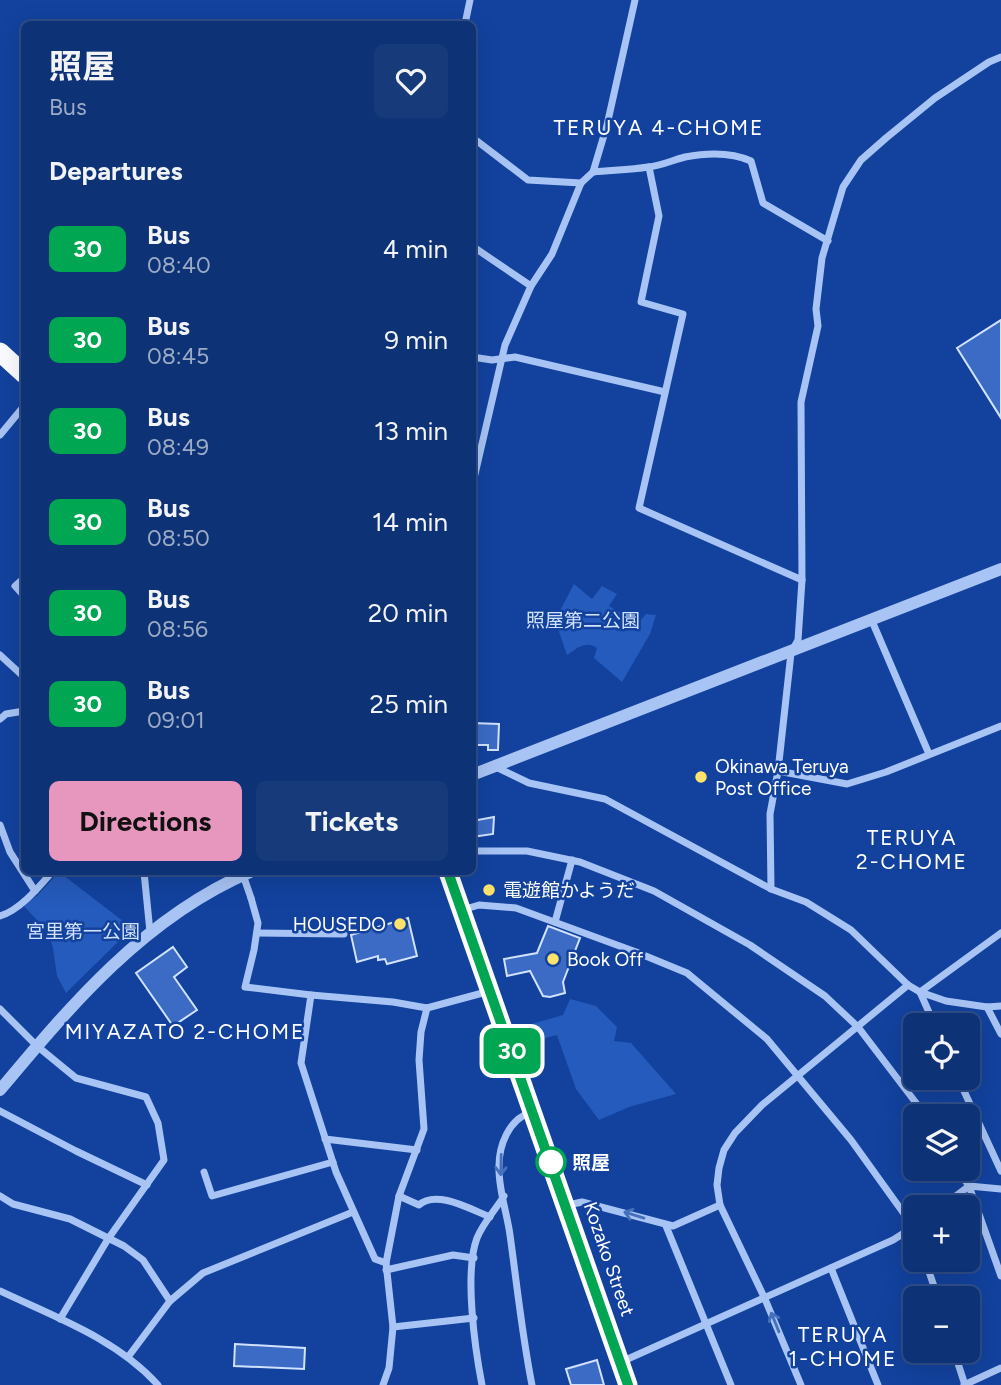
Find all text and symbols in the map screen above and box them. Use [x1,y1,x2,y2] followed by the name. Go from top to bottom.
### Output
[374,44,448,118] button: heart
[49,47,115,86] text: 照屋
[49,93,87,121] text: Bus
[553,115,765,140] district label: TERUYA 4-CHOME
[49,155,183,187] text: Departures
[147,219,190,251] text: Bus
[383,233,448,265] text: 4 min
[73,234,102,263] text: 30
[147,251,211,279] text: 08:40
[147,310,190,342] text: Bus
[384,324,448,356] text: 9 min
[73,325,102,354] text: 30
[147,342,209,370] text: 08:45
[147,401,190,433] text: Bus
[374,415,448,447] text: 13 min
[73,416,102,445] text: 30
[147,433,209,461] text: 08:49
[147,492,190,524] text: Bus
[372,506,448,538] text: 14 min
[73,507,102,536] text: 30
[147,524,210,552] text: 08:50
[147,583,190,615] text: Bus
[368,597,448,629] text: 20 min
[73,598,102,627] text: 30
[526,609,640,632] park label: 照屋第二公園
[147,615,208,643] text: 08:56
[147,674,190,706] text: Bus
[369,688,448,720] text: 25 min
[73,689,102,718] text: 30
[147,706,205,734] text: 09:01
[715,755,849,800] place label: Okinawa Teruya Post Office
[693,769,709,785] marker: Okinawa Teruya Post Office
[49,781,242,861] button: Directions
[256,781,448,861] button: Tickets
[856,825,968,874] district label: TERUYA 2-CHOME
[503,879,635,902] place label: 電遊館かようだ
[481,882,497,898] marker: 電遊館かようだ
[293,913,386,936] place label: HOUSEDO
[392,916,408,932] marker: HOUSEDO
[26,920,140,943] park label: 宮里第一公園
[567,948,643,971] place label: Book Off
[545,951,561,967] marker: Book Off
[903,1013,980,1363] map controls
[903,1013,980,1090] button: locate
[65,1019,305,1044] district label: MIYAZATO 2-CHOME
[480,1028,544,1074] line badge: 30
[498,1036,526,1065] text: 30
[903,1104,980,1181] button: layers
[536,1147,566,1177] marker: 照屋
[572,1151,610,1174] place label: 照屋
[494,1153,508,1176] one-way arrow
[903,1195,980,1272] button: +
[579,1199,639,1319] street label: Kozako Street
[623,1207,645,1220] one-way arrow
[903,1286,980,1363] button: −
[768,1312,781,1333] one-way arrow
[789,1322,897,1371] district label: TERUYA 1-CHOME

